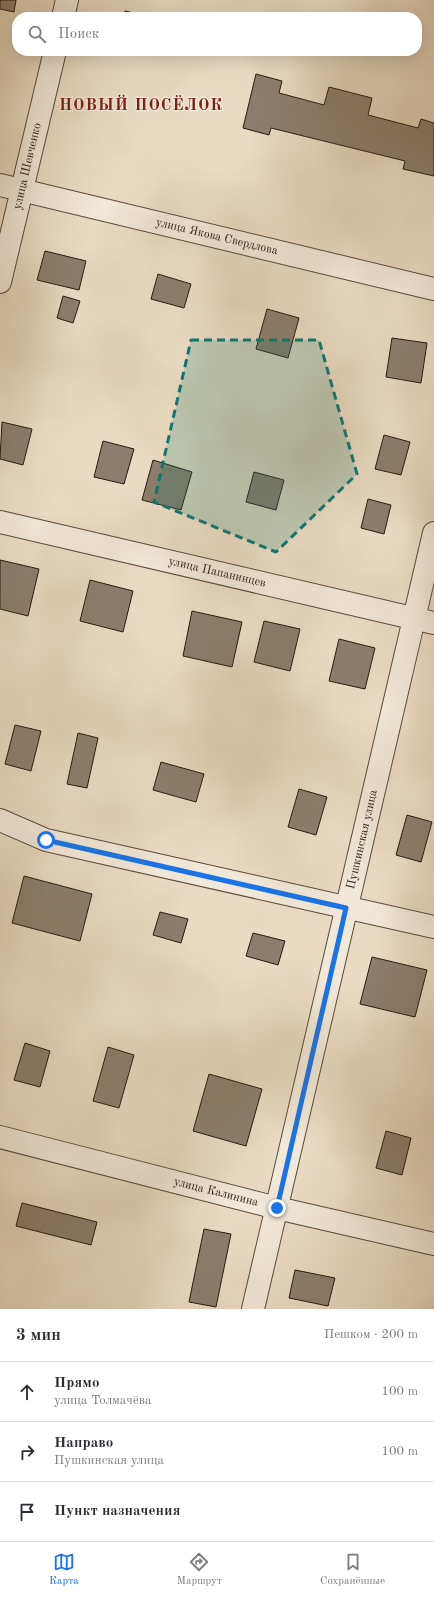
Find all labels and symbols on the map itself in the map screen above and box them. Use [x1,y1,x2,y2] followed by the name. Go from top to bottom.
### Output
[59,94,223,114] district label: НОВЫЙ ПОСЁЛОК
[11,122,44,211] street label: улица Шевченко
[155,217,279,257] street label: улица Якова Свердлова
[167,555,267,590] street label: улица Папанинцев
[345,789,380,890] street label: Пушкинская улица
[37,831,55,849] route start
[172,1176,260,1209] street label: улица Калинина
[268,1199,286,1217] route end

